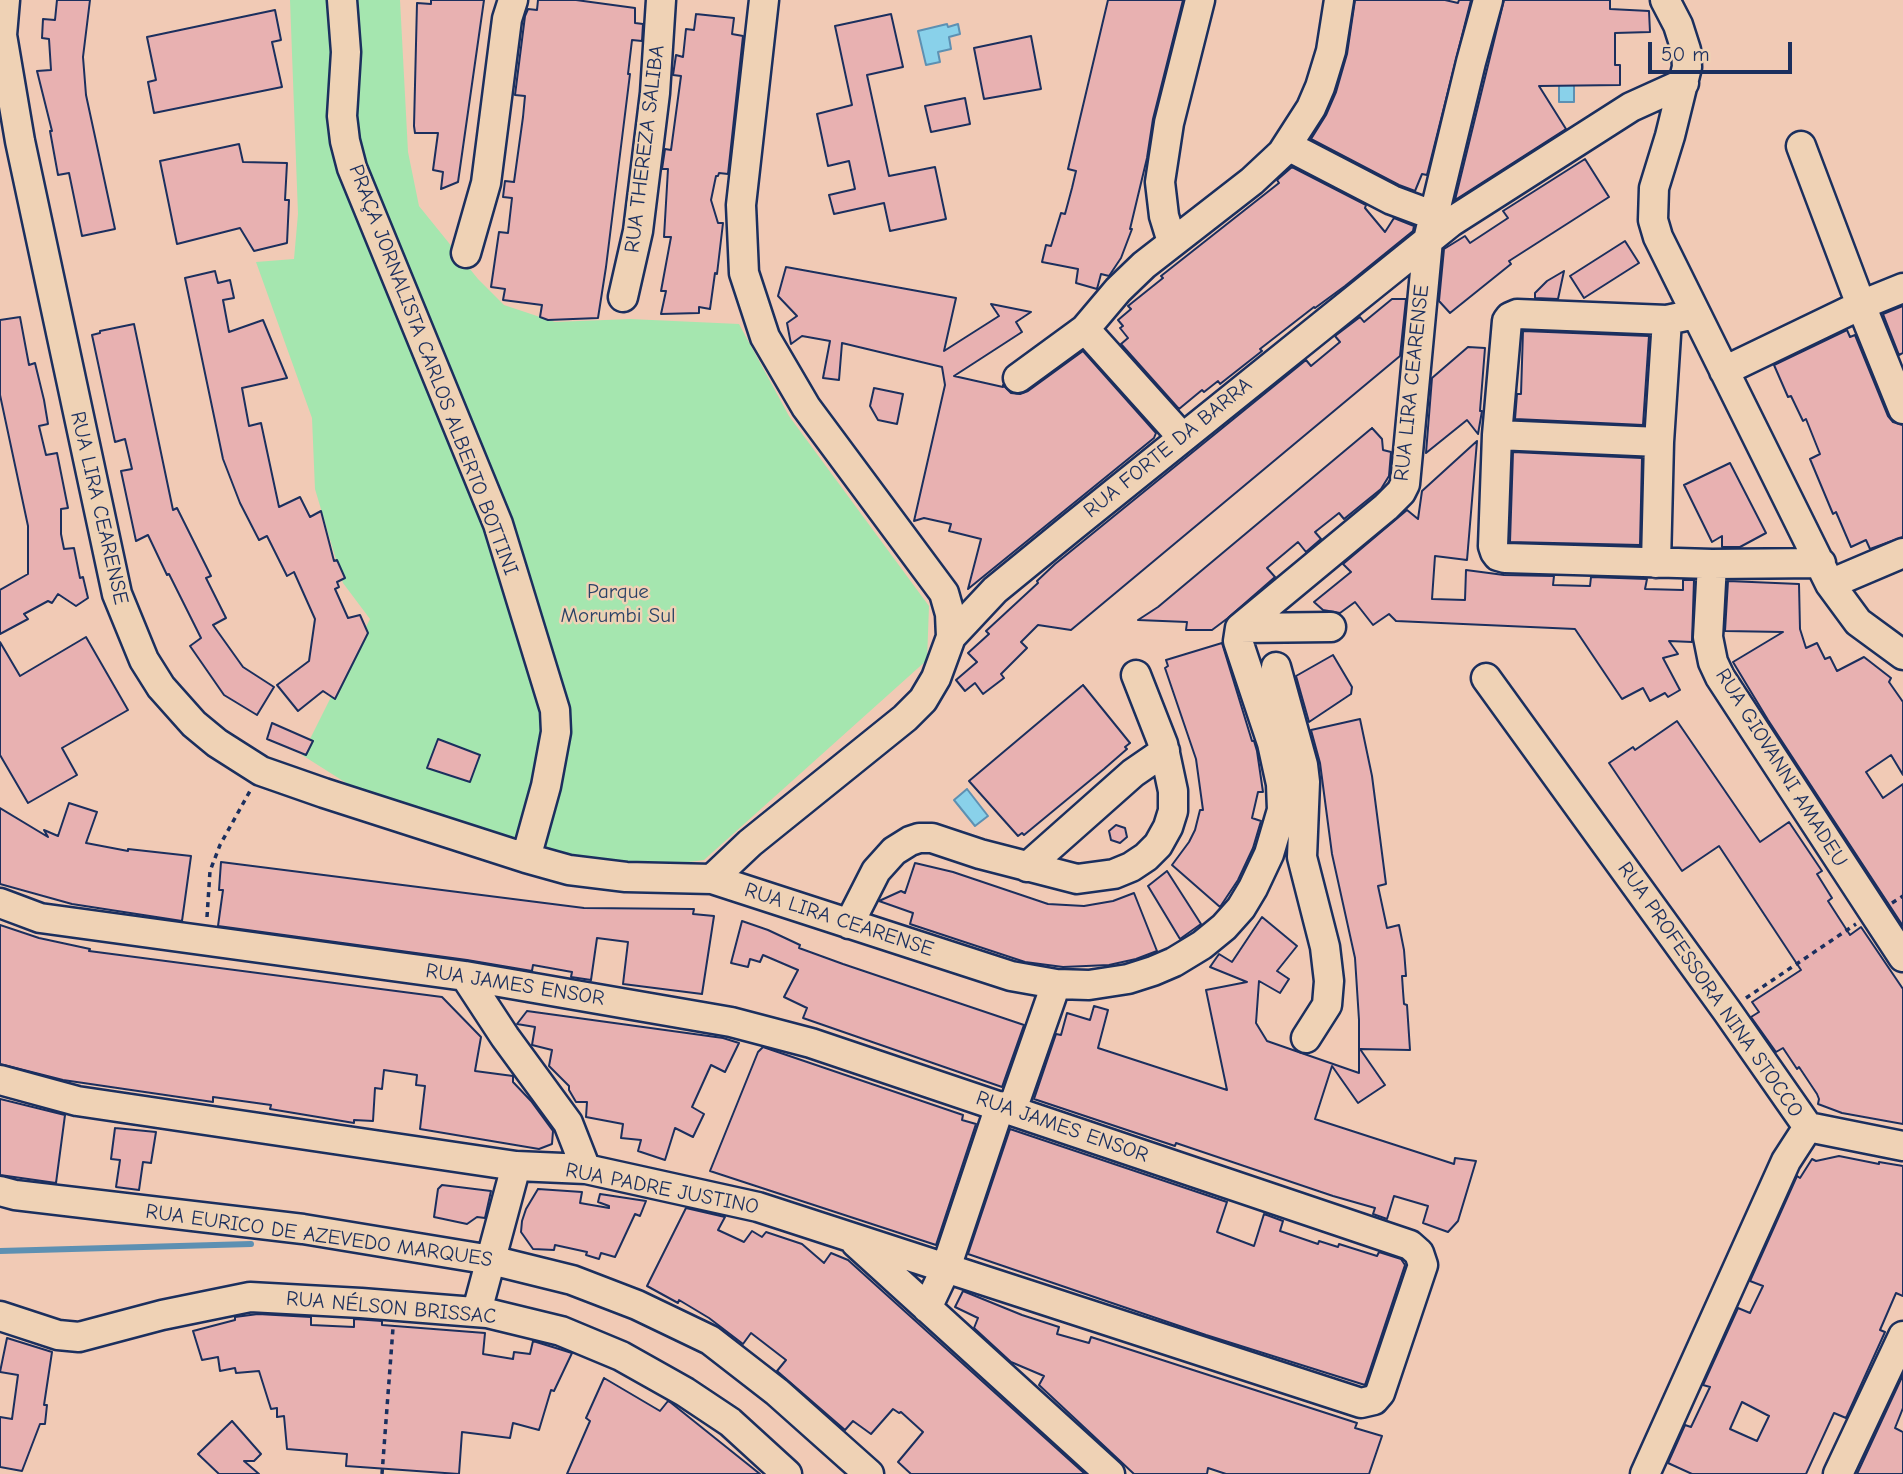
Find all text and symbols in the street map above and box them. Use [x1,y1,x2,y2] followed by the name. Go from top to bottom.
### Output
[1651,28,1794,72] scale bar
[1661,42,1710,66] text: 50 m
[620,44,670,254] street label: RUA THEREZA SALIBA
[343,161,523,579] street label: PRAÇA JORNALISTA CARLOS ALBERTO BOTTINI
[1389,284,1435,482] street label: RUA LIRA CEARENSE
[1079,372,1257,524] street label: RUA FORTE DA BARRA
[65,409,133,607] street label: RUA LIRA CEARENSE
[560,579,676,629] park label: Parque Morumbi Sul
[1710,664,1852,872] street label: RUA GIOVANNI AMADEU
[1612,857,1808,1123] street label: RUA PROFESSORA NINA STOCCO
[741,878,937,962] street label: RUA LIRA CEARENSE
[424,958,606,1012] street label: RUA JAMES ENSOR
[972,1086,1152,1168] street label: RUA JAMES ENSOR
[563,1158,761,1220] street label: RUA PADRE JUSTINO
[144,1199,494,1273] street label: RUA EURICO DE AZEVEDO MARQUES
[285,1286,497,1330] street label: RUA NÉLSON BRISSAC

